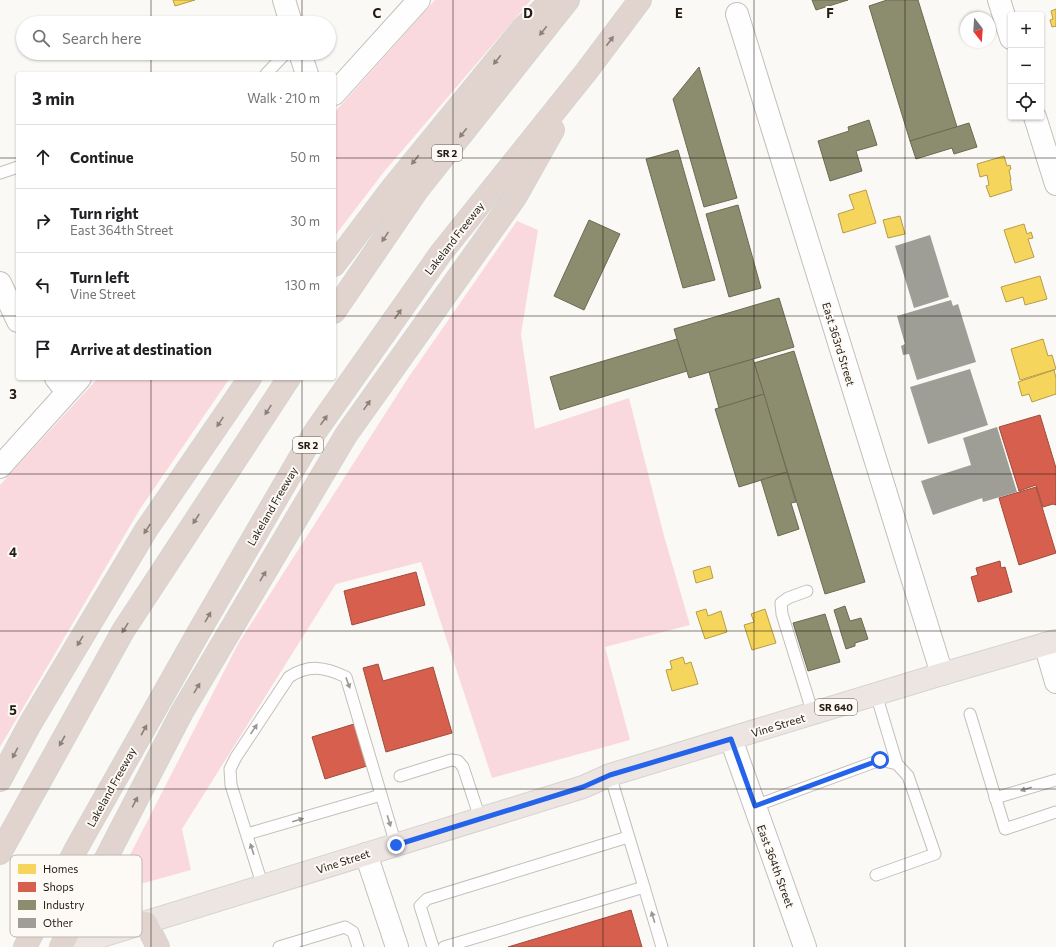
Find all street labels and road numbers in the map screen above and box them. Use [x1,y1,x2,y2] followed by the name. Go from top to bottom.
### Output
[432,145,462,161] road number: SR 2
[422,199,487,277] street label: Lakeland Freeway
[820,301,858,388] street label: East 363rd Street
[293,437,323,453] road number: SR 2
[244,464,300,548] street label: Lakeland Freeway
[815,699,857,715] road number: SR 640
[749,711,807,739] street label: Vine Street
[84,745,138,829] street label: Lakeland Freeway
[755,823,797,910] street label: East 364th Street
[315,846,372,876] street label: Vine Street

